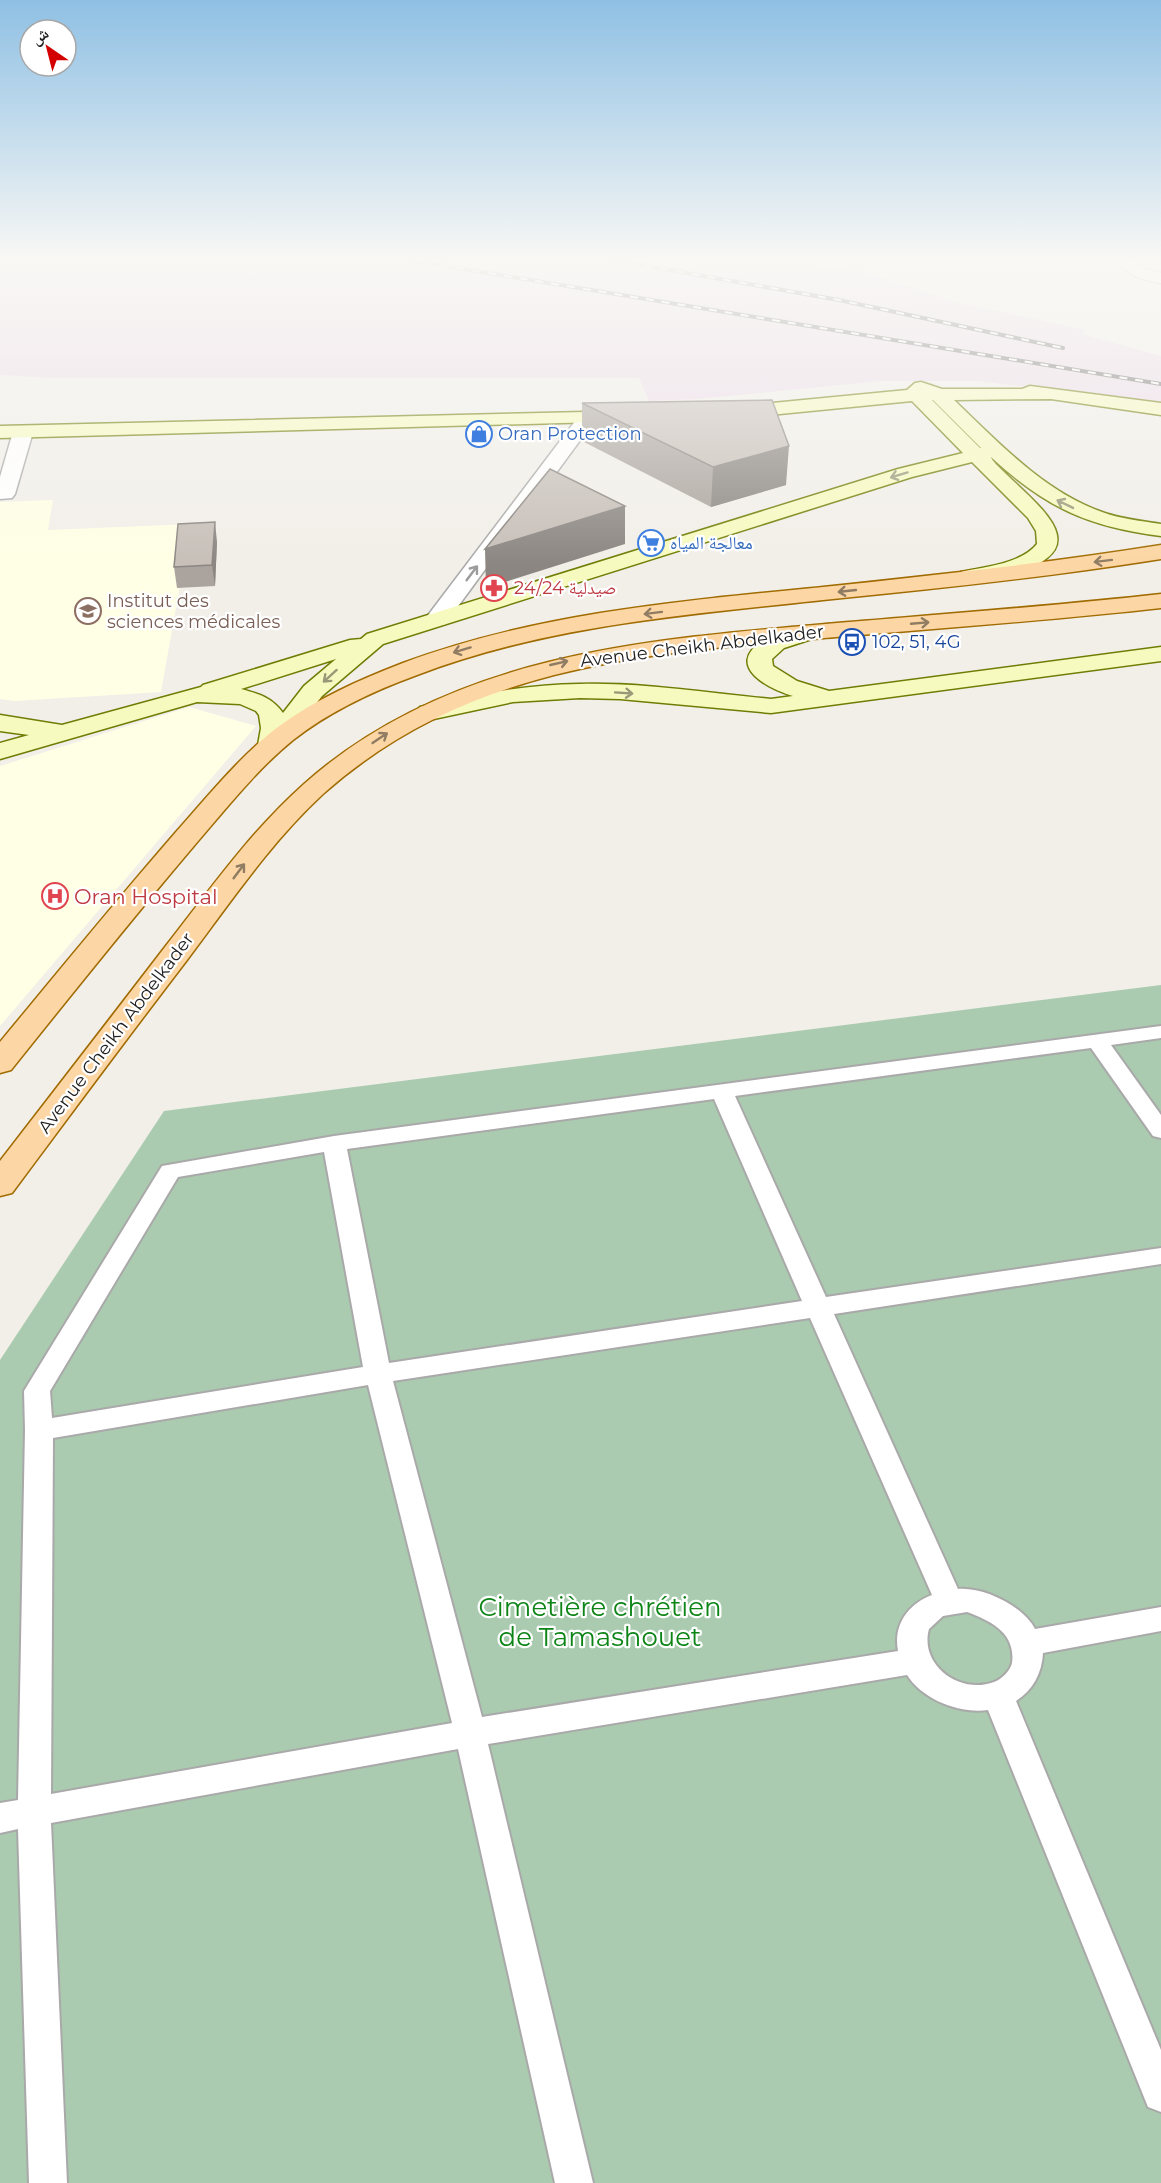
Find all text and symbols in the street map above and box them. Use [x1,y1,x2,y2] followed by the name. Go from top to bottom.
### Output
[18,18,78,78] north arrow
[27,23,52,49] text: ش
[464,419,494,449] shop icon: Oran Protection
[498,423,642,445] place label: Oran Protection
[890,470,909,481] one-way arrow
[1056,498,1074,509] one-way arrow
[636,528,666,558] supermarket icon: معالجة المياه
[670,532,753,554] place label: معالجة المياه
[1094,556,1114,567] one-way arrow
[465,565,478,581] one-way arrow
[479,573,509,603] pharmacy icon: صيدلية 24/24
[514,577,616,599] place label: صيدلية 24/24
[838,586,857,597] one-way arrow
[107,590,280,633] place label: Institut des sciences médicales
[73,596,103,626] school or university icon: Institut des sciences médicales
[644,607,664,618] one-way arrow
[909,617,929,628] one-way arrow
[579,620,825,672] street label: Avenue Cheikh Abdelkader
[837,627,867,657] bus stop icon: 102, 51, 4G
[872,631,961,653] place label: 102, 51, 4G
[453,645,472,656] one-way arrow
[550,657,569,669] one-way arrow
[322,669,337,683] one-way arrow
[614,688,634,699] one-way arrow
[372,732,388,744] one-way arrow
[233,863,245,879] one-way arrow
[40,881,70,911] hospital icon: Oran Hospital
[74,884,218,909] place label: Oran Hospital
[33,928,199,1138] street label: Avenue Cheikh Abdelkader
[478,1591,722,1653] park label: Cimetière chrétien de Tamashouet

